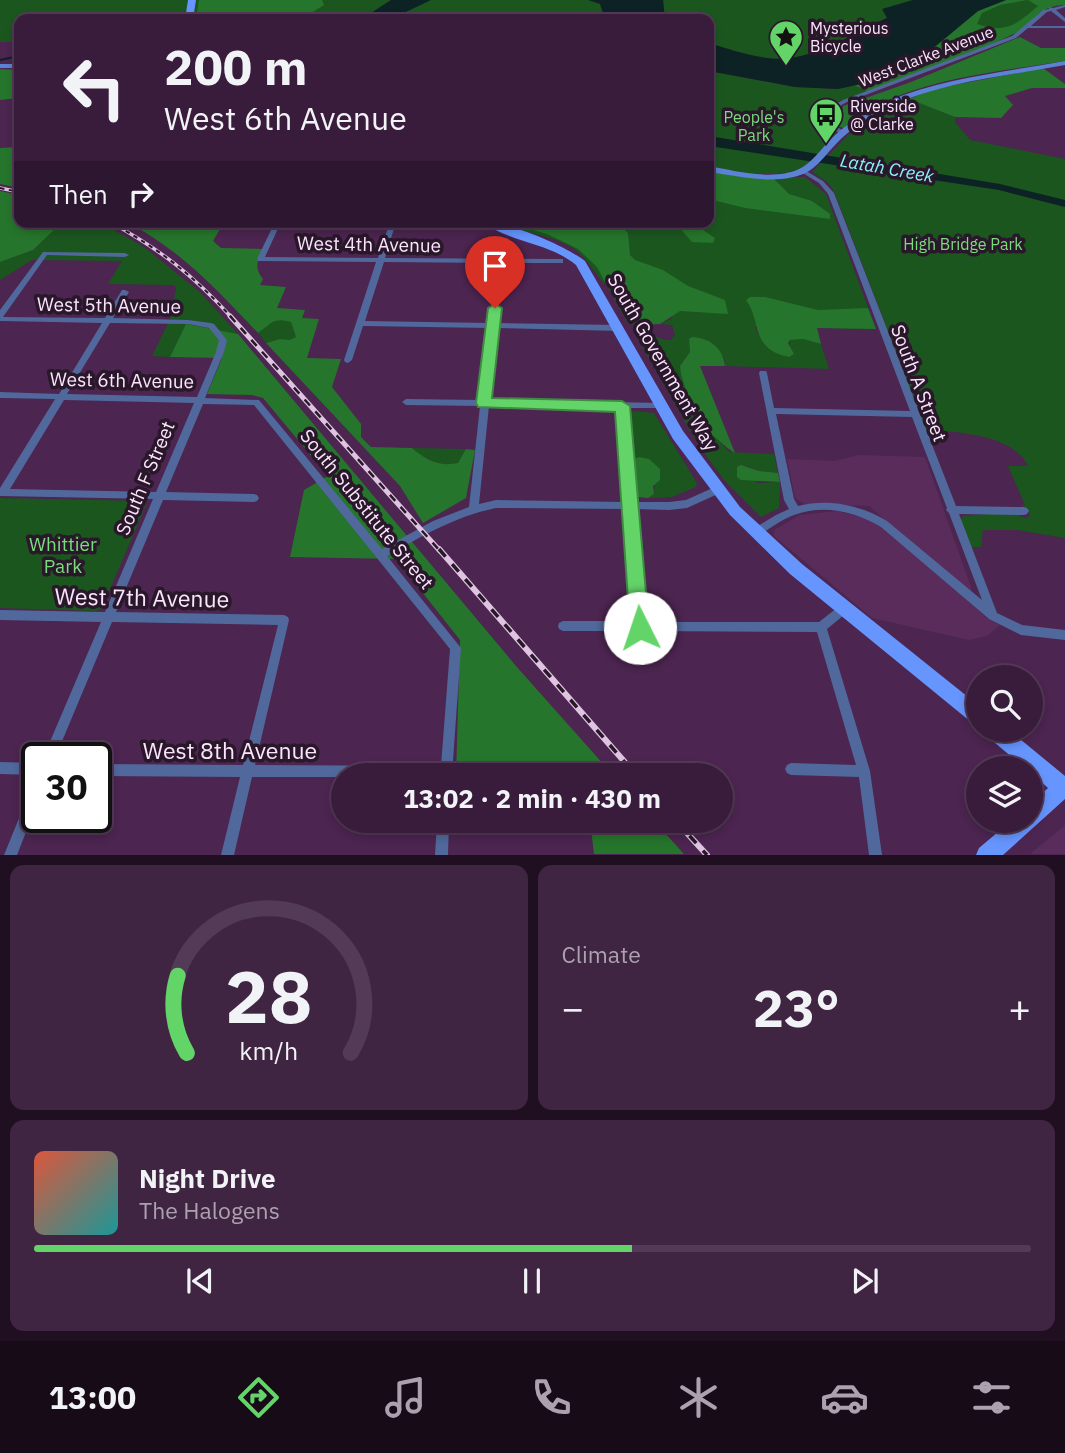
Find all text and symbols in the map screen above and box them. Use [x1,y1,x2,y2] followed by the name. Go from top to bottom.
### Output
[767,18,805,67] place icon: Mysterious Bicycle
[810,18,889,56] place label: Mysterious Bicycle
[856,21,996,91] street label: West Clarke Avenue
[164,35,308,98] text: 200 m
[49,42,140,133] icon: left
[807,96,845,145] bus stop icon: Riverside @ Clarke
[850,96,917,134] place label: Riverside @ Clarke
[164,97,407,139] text: West 6th Avenue
[724,107,784,145] park label: People's Park
[838,148,936,188] water label: Latah Creek
[122,175,160,213] icon: right
[49,177,108,211] text: Then
[297,231,441,257] street label: West 4th Avenue
[903,234,1023,254] park label: High Bridge Park
[465,236,525,308] pin
[476,247,514,285] icon: arrive
[602,269,724,455] street label: South Government Way
[37,292,181,318] street label: West 5th Avenue
[886,321,952,445] street label: South A Street
[50,367,194,393] street label: West 6th Avenue
[110,417,180,539] street label: South F Street
[295,424,439,594] street label: South Substitute Street
[29,532,97,578] park label: Whittier Park
[55,580,229,614] street label: West 7th Avenue
[603,591,677,665] position arrow
[966,665,1043,833] map controls
[966,665,1043,742] button: search
[143,735,317,765] street label: West 8th Avenue
[21,742,112,833] speed limit sign: 30
[966,756,1043,833] button: layers
[403,781,661,815] text: 13:02 · 2 min · 430 m
[562,939,641,969] text: Climate
[225,949,312,1044] text: 28
[753,974,840,1041] text: 23°
[562,983,584,1032] text: −
[1008,983,1031,1032] text: +
[239,1034,298,1067] text: km/h
[139,1161,276,1195] text: Night Drive
[139,1195,280,1225] text: The Halogens
[181,1262,219,1300] icon: previous
[513,1262,551,1300] icon: pause
[846,1262,884,1300] icon: next
[234,1373,283,1422] icon: directions
[381,1373,430,1422] icon: music
[527,1373,576,1422] icon: phone
[674,1373,723,1422] icon: climate
[820,1373,869,1422] icon: car
[967,1373,1016,1422] icon: filters
[49,1376,136,1418] text: 13:00

